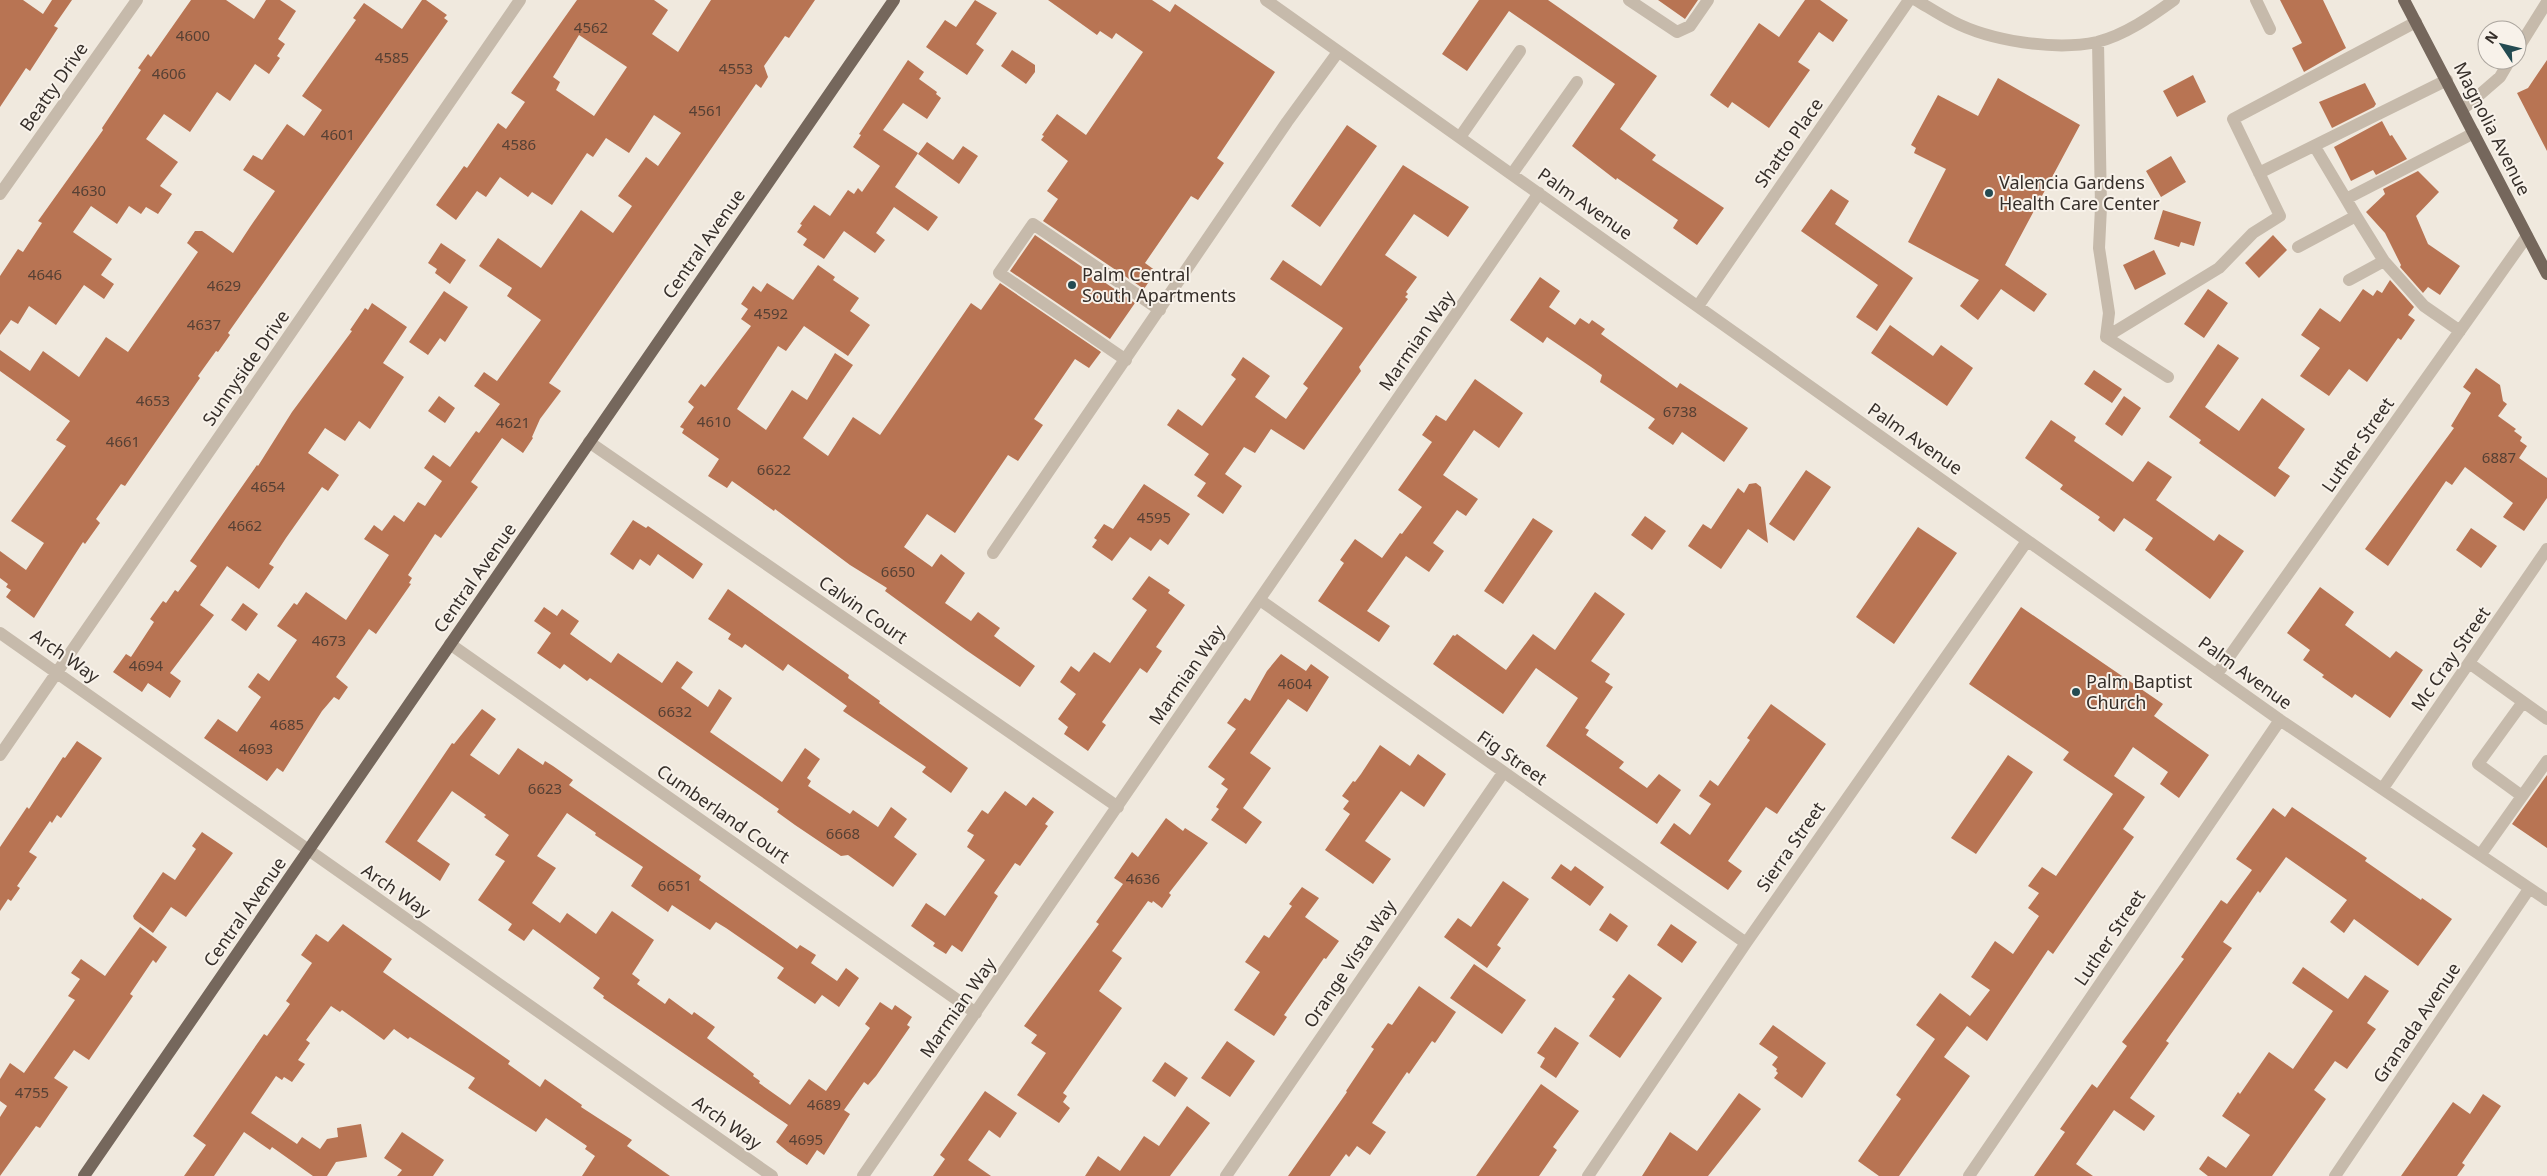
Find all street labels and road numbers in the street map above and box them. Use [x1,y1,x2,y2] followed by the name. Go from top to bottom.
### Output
[14,37,93,136] street label: Beatty Drive
[2449,58,2537,199] street label: Magnolia Avenue
[1748,93,1828,192] street label: Shatto Place
[1533,162,1638,245] street label: Palm Avenue
[656,184,750,303] street label: Central Avenue
[1373,285,1460,395] street label: Marmian Way
[196,305,294,430] street label: Sunnyside Drive
[2316,392,2399,497] street label: Luther Street
[1863,397,1968,480] street label: Palm Avenue
[427,518,521,637] street label: Central Avenue
[814,570,913,649] street label: Calvin Court
[2405,601,2495,715] street label: Mc Cray Street
[1143,619,1230,729] street label: Marmian Way
[26,623,105,688] street label: Arch Way
[2194,630,2297,714] street label: Palm Avenue
[1473,724,1553,790] street label: Fig Street
[652,758,795,868] street label: Cumberland Court
[1750,796,1830,896] street label: Sierra Street
[197,852,291,971] street label: Central Avenue
[357,858,436,923] street label: Arch Way
[2068,884,2150,990] street label: Luther Street
[1297,894,1401,1032] street label: Orange Vista Way
[914,952,1001,1062] street label: Marmian Way
[2367,957,2465,1087] street label: Granada Avenue
[688,1090,767,1155] street label: Arch Way

